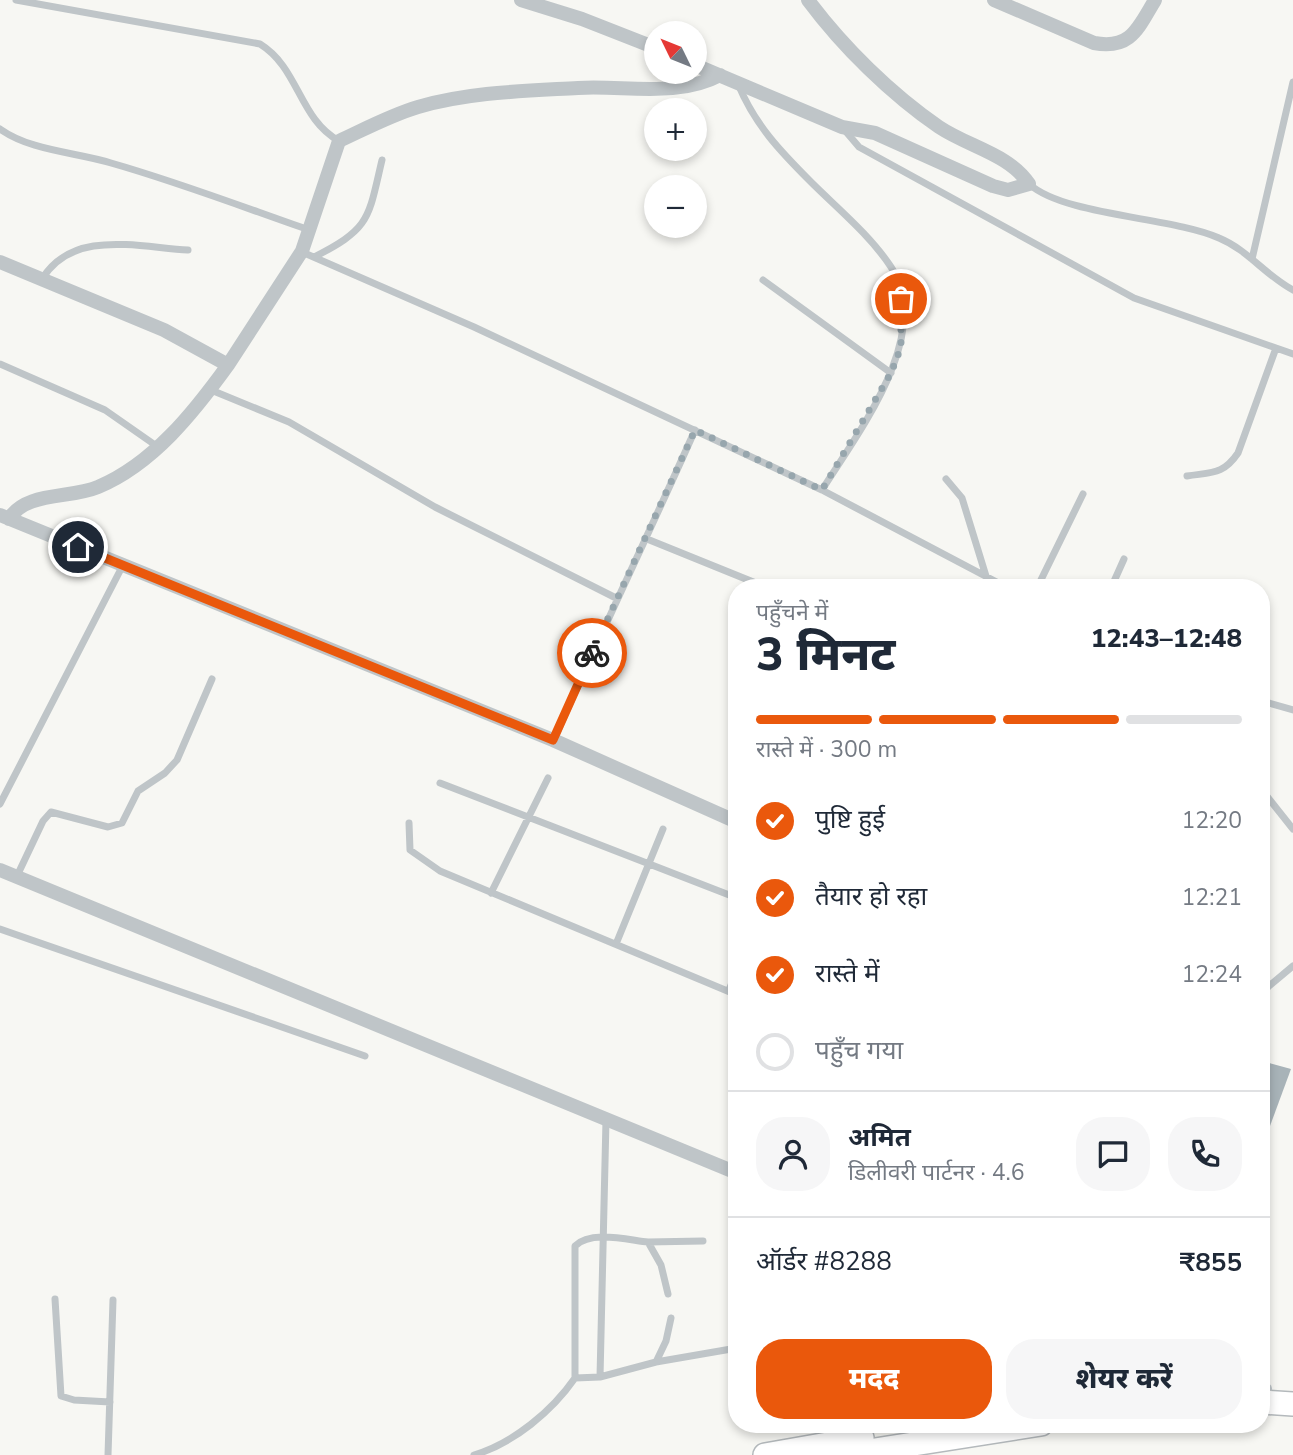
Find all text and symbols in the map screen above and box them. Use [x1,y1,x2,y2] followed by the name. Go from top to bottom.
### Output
[644,21,707,84] north arrow
[644,21,707,238] map controls
[644,98,707,161] button: +
[644,175,707,238] button: −
[871,269,931,329] pin
[882,280,920,318] icon: bag
[48,517,108,577] pin
[59,528,97,566] icon: home
[756,597,828,628] text: पहुँचने में
[557,618,627,688] courier
[1091,621,1242,656] text: 12:43–12:48
[756,623,895,686] text: 3 मिनट
[573,634,611,672] icon: bike
[756,734,897,765] text: रास्ते में · 300 m
[756,802,794,840] icon: check
[815,802,885,837] text: पुष्टि हुई
[1182,805,1242,836] text: 12:20
[756,879,794,917] icon: check
[815,879,927,914] text: तैयार हो रहा
[1182,882,1242,913] text: 12:21
[756,956,794,994] icon: check
[815,956,880,991] text: रास्ते में
[1182,959,1242,990] text: 12:24
[815,1033,903,1068] text: पहुँच गया
[756,1117,830,1191] button: person
[1076,1117,1150,1191] button: chat
[1168,1117,1242,1191] button: phone
[848,1120,911,1155] text: अमित
[848,1157,1025,1188] text: डिलीवरी पार्टनर · 4.6
[756,1244,892,1279] text: ऑर्डर #8288
[1180,1245,1242,1280] text: ₹855
[756,1339,992,1419] button: मदद
[1006,1339,1242,1419] button: शेयर करें

